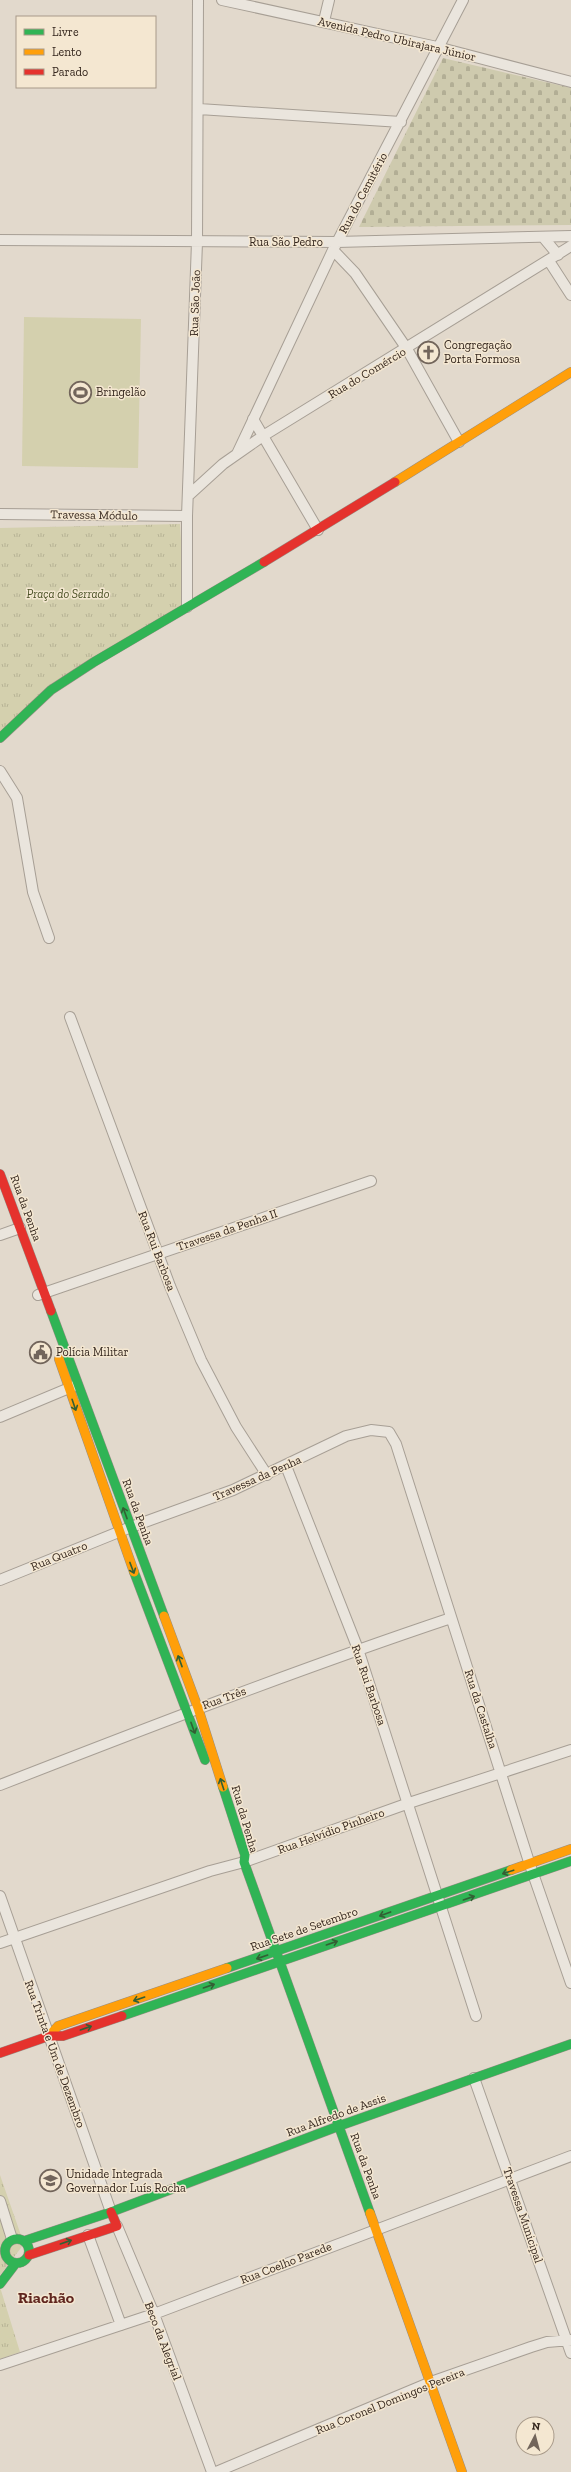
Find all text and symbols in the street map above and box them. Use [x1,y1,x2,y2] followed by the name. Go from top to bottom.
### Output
[316,14,477,65] street label: Avenida Pedro Ubirajara Júnior
[16,16,156,88] legend
[52,25,79,39] text: Livre
[52,45,82,59] text: Lento
[52,65,88,79] text: Parado
[336,150,390,236] street label: Rua do Cemitério
[249,235,323,249] street label: Rua São Pedro
[187,269,203,337] street label: Rua São João
[444,338,520,366] place label: Congregação Porta Formosa
[416,339,442,365] church icon: Congregação Porta Formosa
[326,344,408,402] street label: Rua do Comércio
[68,379,94,405] sports icon: Bringelão
[96,385,146,399] place label: Bringelão
[50,507,138,523] street label: Travessa Módulo
[26,587,110,601] park label: Praça do Serrado
[8,1173,45,1243] street label: Rua da Penha
[175,1206,279,1254] street label: Travessa da Penha II
[135,1209,179,1293] street label: Rua Rui Barbosa
[27,1339,53,1365] public building icon: Polícia Militar
[56,1345,129,1359] place label: Polícia Militar
[71,1399,79,1411] one-way arrow
[211,1452,304,1504] street label: Travessa da Penha
[120,1477,157,1547] street label: Rua da Penha
[121,1507,129,1519] one-way arrow
[29,1538,89,1574] street label: Rua Quatro
[128,1561,136,1573] one-way arrow
[349,1643,389,1727] street label: Rua Rui Barbosa
[176,1656,184,1668] one-way arrow
[462,1668,500,1751] street label: Rua da Castalha
[200,1684,248,1712] street label: Rua Três
[190,1722,198,1734] one-way arrow
[218,1778,225,1791] one-way arrow
[229,1784,261,1854] street label: Rua da Penha
[276,1805,386,1857] street label: Rua Helvídio Pinheiro
[502,1869,515,1876] one-way arrow
[462,1894,475,1901] one-way arrow
[249,1904,359,1954] street label: Rua Sete de Setembro
[379,1910,391,1918] one-way arrow
[325,1939,338,1946] one-way arrow
[257,1953,269,1961] one-way arrow
[22,1978,88,2130] street label: Rua Trinta e Um de Dezembro
[203,1981,215,1989] one-way arrow
[133,1995,145,2003] one-way arrow
[80,2024,92,2032] one-way arrow
[284,2091,388,2139] street label: Rua Alfredo de Assis
[348,2131,385,2201] street label: Rua da Penha
[500,2165,546,2265] street label: Travessa Municipal
[66,2167,186,2195] place label: Unidade Integrada Governador Luís Rocha
[37,2168,63,2194] school or university icon: Unidade Integrada Governador Luís Rocha
[59,2238,71,2246] one-way arrow
[238,2239,334,2287] street label: Rua Coelho Parede
[18,2288,75,2307] district label: Riachão
[142,2300,184,2382] street label: Beco da Alegrial
[314,2365,467,2437] street label: Rua Coronel Domingos Pereira
[515,2416,555,2456] north arrow
[531,2420,541,2434] text: N

